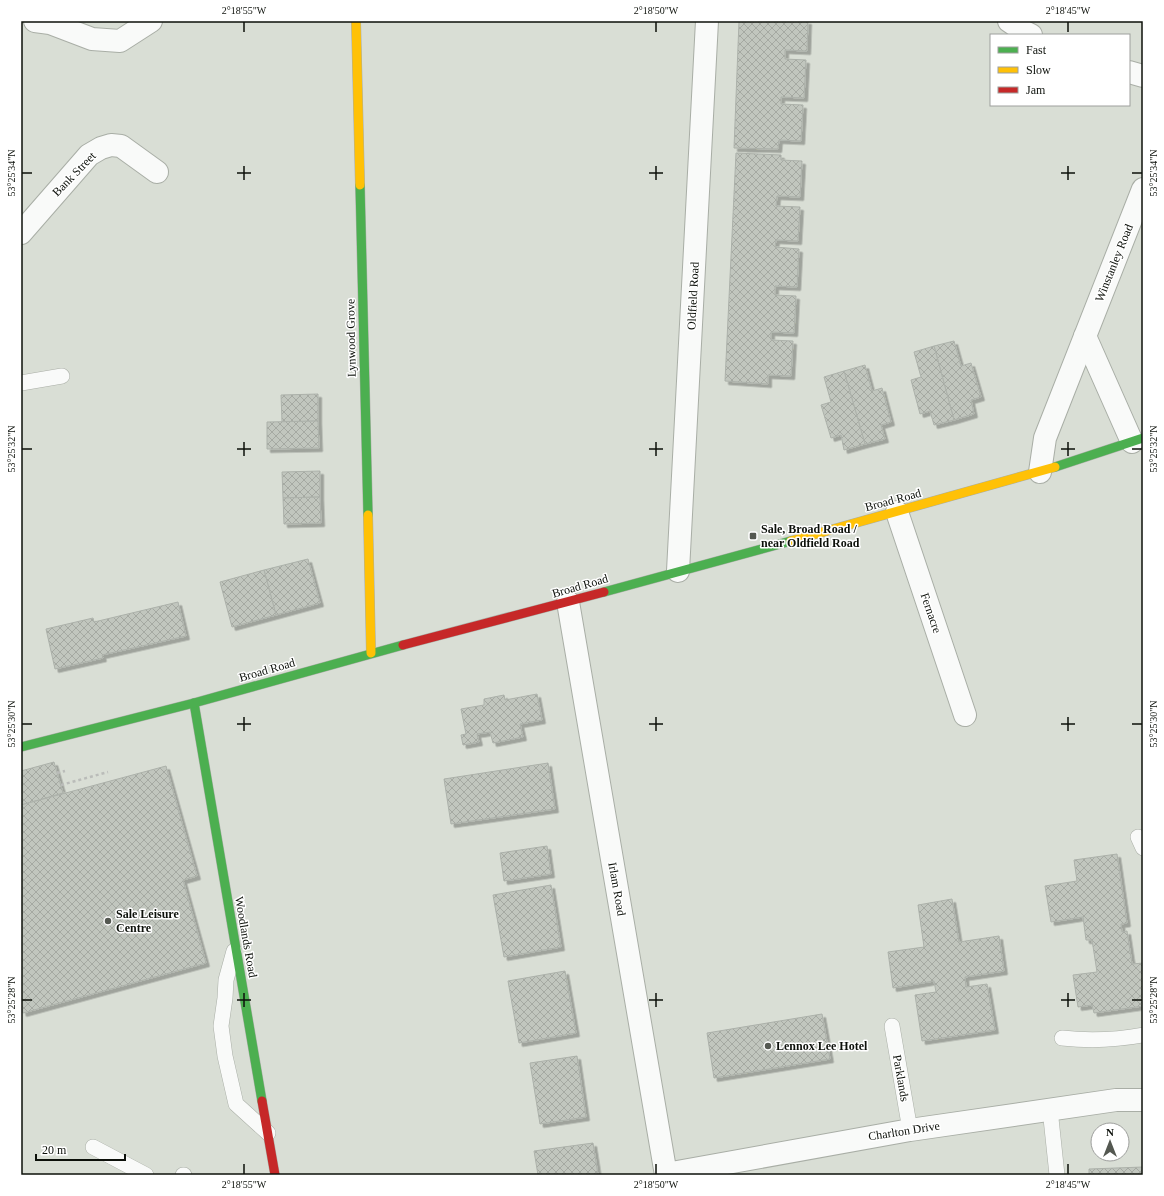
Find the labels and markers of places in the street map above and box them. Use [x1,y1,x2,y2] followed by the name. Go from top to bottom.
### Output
[761,522,860,550] place label: Sale, Broad Road / near Oldfield Road
[748,531,758,541] marker: Sale, Broad Road / near Oldfield Road
[116,907,179,935] place label: Sale Leisure Centre
[103,916,113,926] marker: Sale Leisure Centre
[776,1039,868,1053] place label: Lennox Lee Hotel
[763,1041,773,1051] marker: Lennox Lee Hotel

